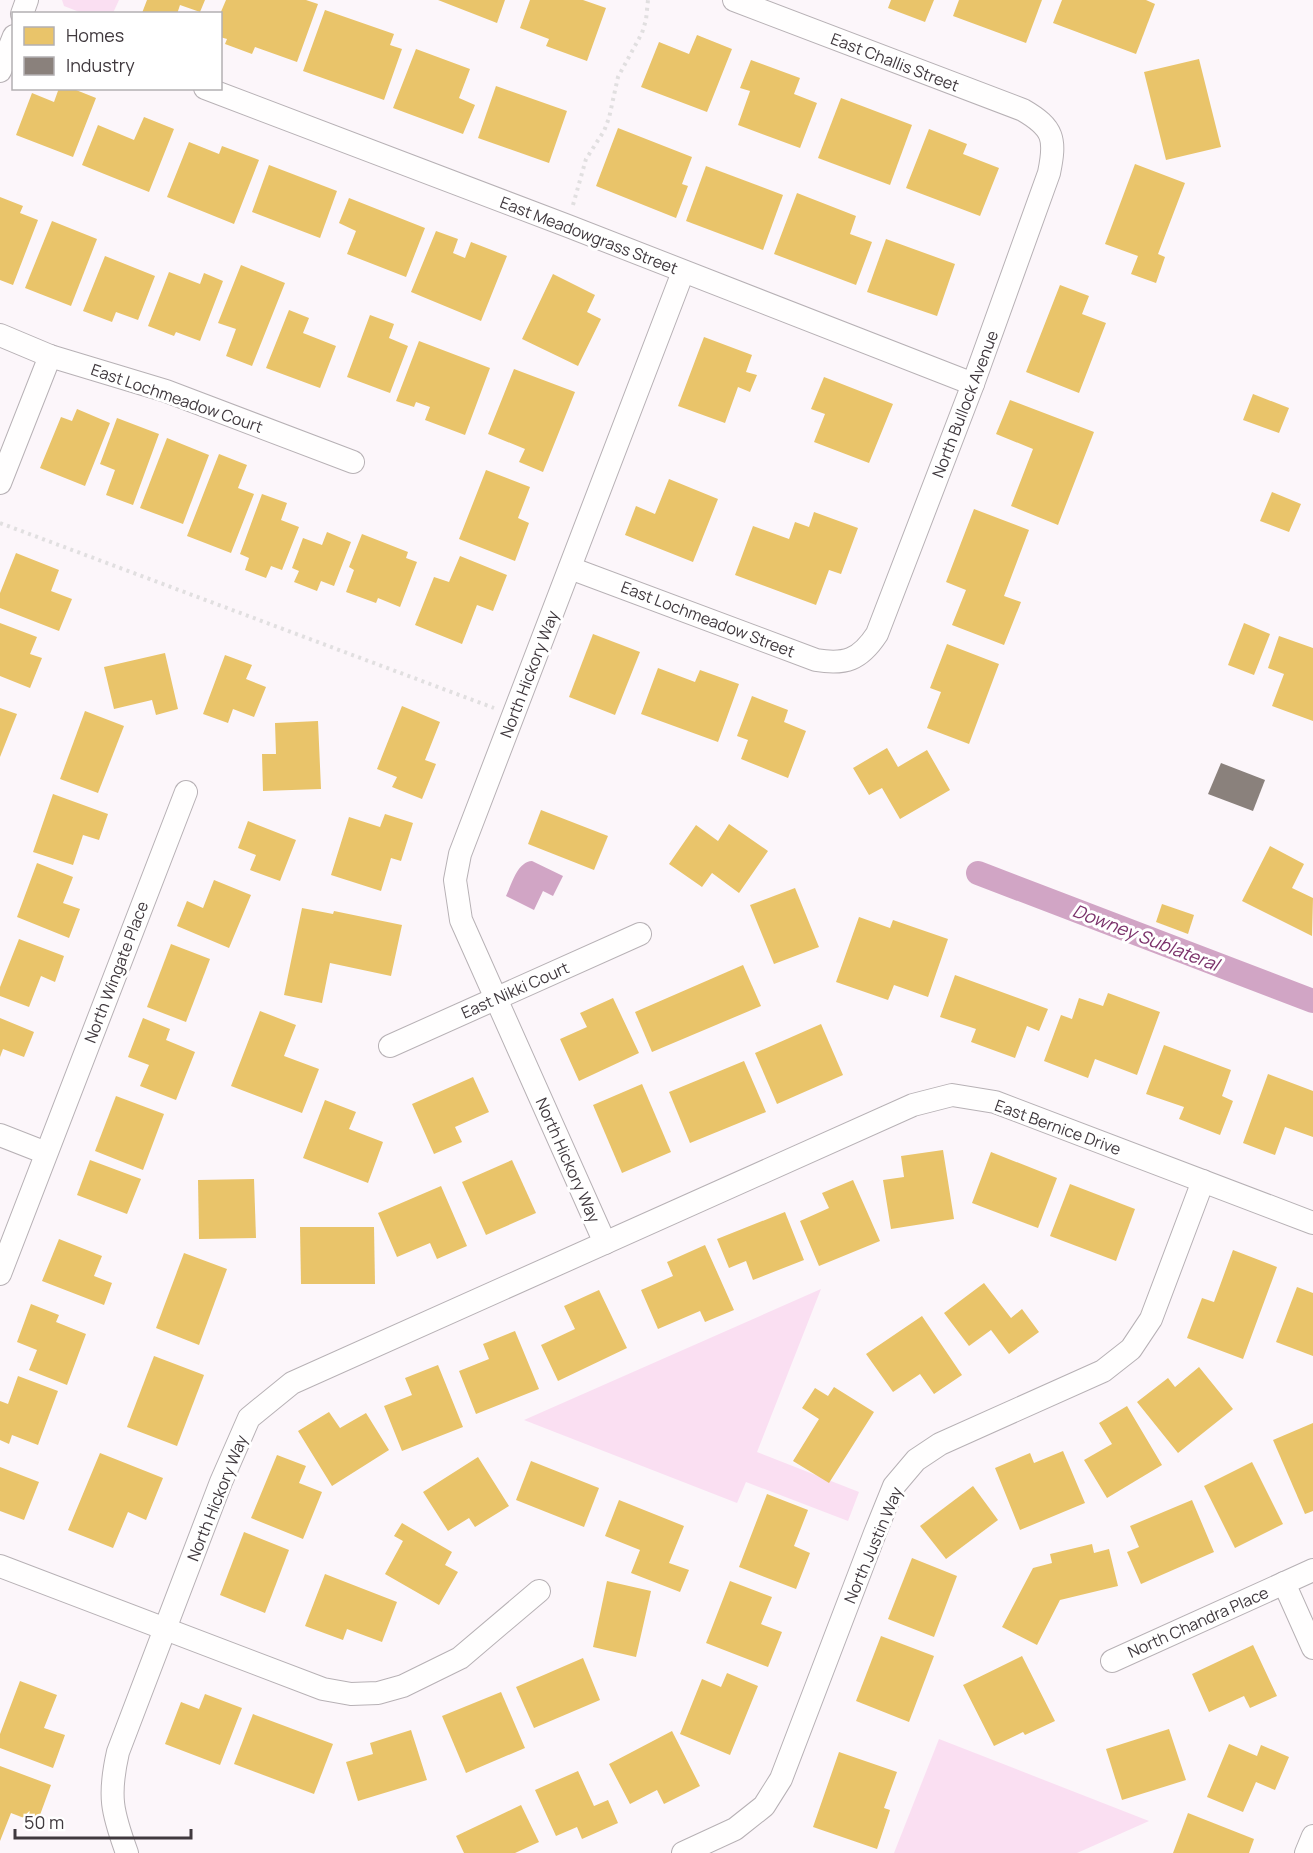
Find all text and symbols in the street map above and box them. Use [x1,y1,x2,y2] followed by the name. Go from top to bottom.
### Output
[12,12,222,90] legend
[66,23,124,47] text: Homes
[828,27,962,97] street label: East Challis Street
[66,53,135,77] text: Industry
[497,191,681,279] street label: East Meadowgrass Street
[927,327,1003,481] street label: North Bullock Avenue
[88,358,266,438] street label: East Lochmeadow Court
[618,576,798,662] street label: East Lochmeadow Street
[495,607,564,741] street label: North Hickory Way
[79,898,153,1046] street label: North Wingate Place
[1070,898,1225,977] water label: Downey Sublateral
[457,956,573,1024] street label: East Nikki Court
[531,1094,606,1226] street label: North Hickory Way
[992,1094,1124,1160] street label: East Bernice Drive
[182,1431,253,1564] street label: North Hickory Way
[839,1483,908,1607] street label: North Justin Way
[1124,1581,1272,1663] street label: North Chandra Place
[15,1802,190,1840] scale bar
[24,1810,64,1834] text: 50 m

